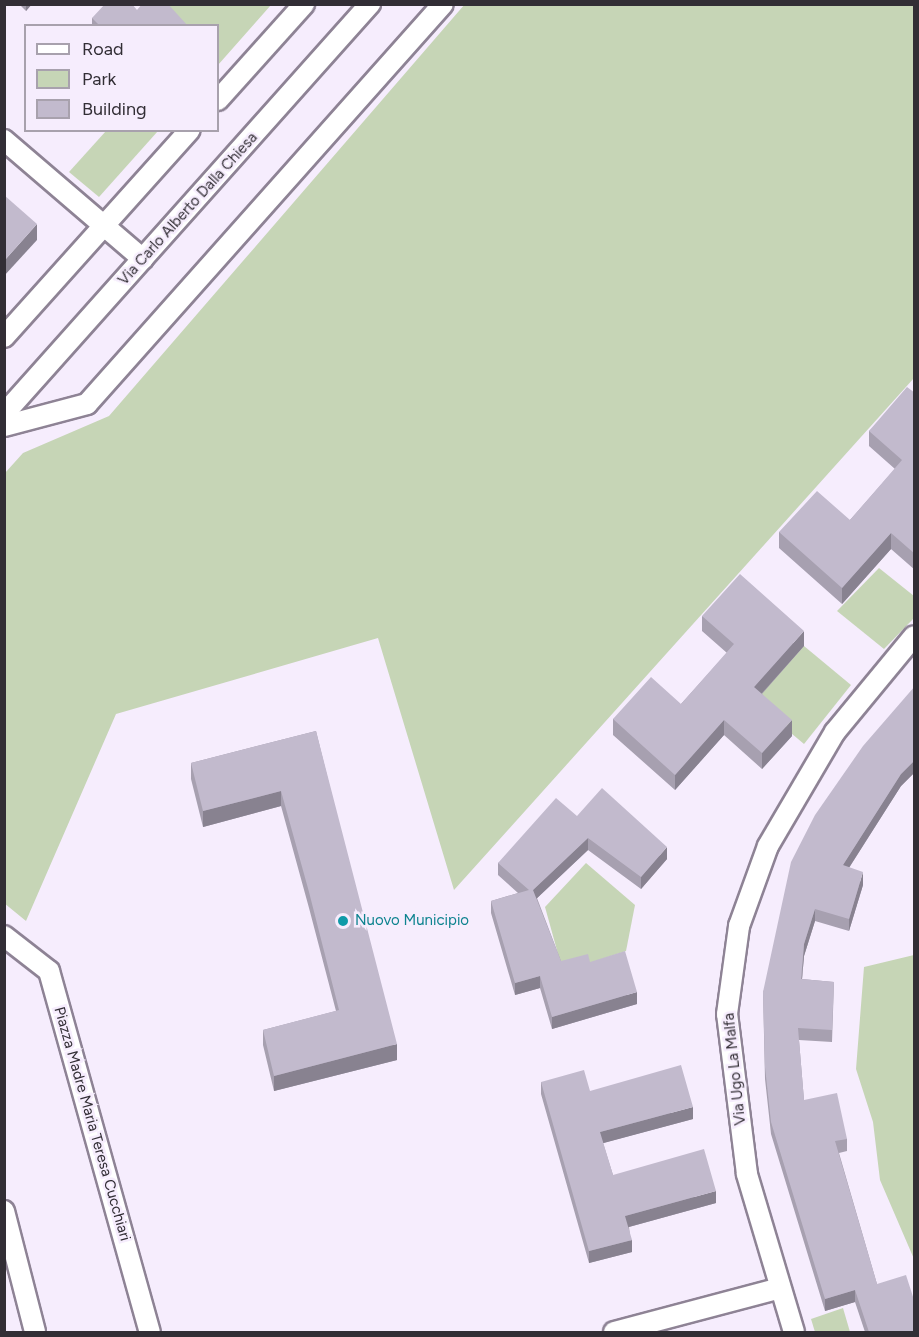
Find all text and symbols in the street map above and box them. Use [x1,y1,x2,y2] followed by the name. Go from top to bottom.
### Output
[24,24,219,132] legend
[82,38,123,60] text: Road
[82,68,116,90] text: Park
[82,98,147,120] text: Building
[115,129,261,289] street label: Via Carlo Alberto Dalla Chiesa
[355,912,469,930] place label: Nuovo Municipio
[336,914,350,928] marker: Nuovo Municipio
[50,1005,134,1243] street label: Piazza Madre Maria Teresa Cucchiari
[720,1012,750,1126] street label: Via Ugo La Malfa

